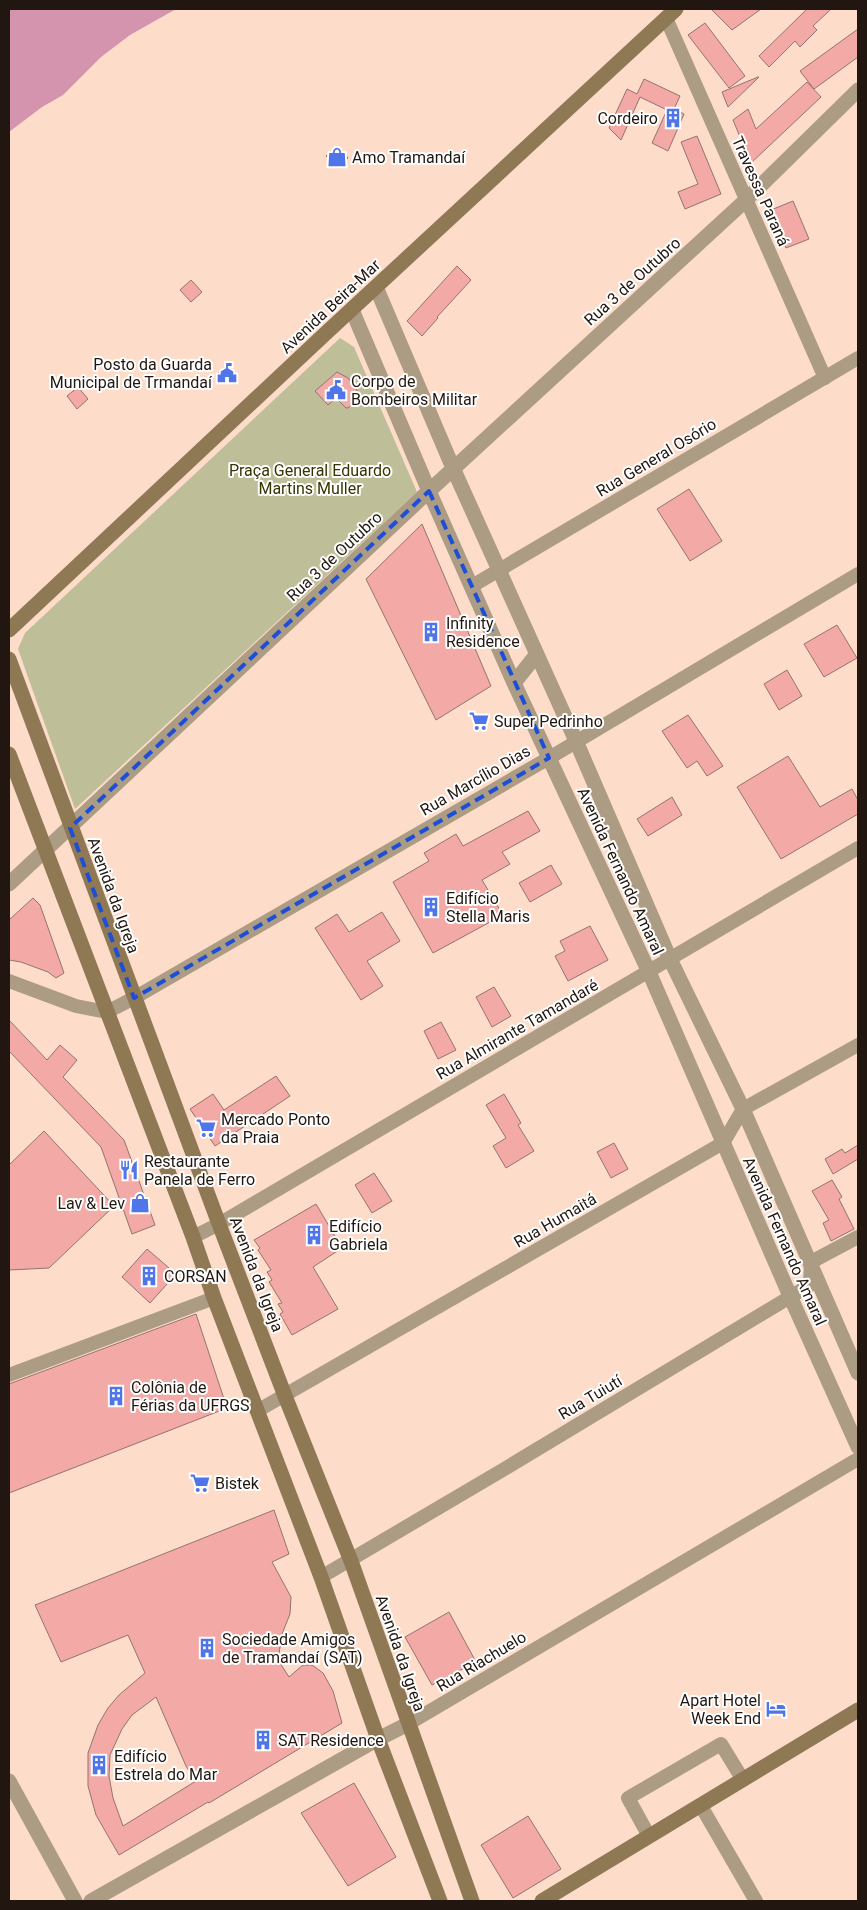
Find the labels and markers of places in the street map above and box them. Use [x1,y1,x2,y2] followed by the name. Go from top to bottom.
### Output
[662,107,684,129] building icon: Cordeiro
[597,109,658,128] place label: Cordeiro
[326,146,348,168] shop icon: Amo Tramandaí
[352,148,466,167] place label: Amo Tramandaí
[50,355,213,392] place label: Posto da Guarda Municipal de Trmandaí
[216,362,238,384] public building icon: Posto da Guarda Municipal de Trmandaí
[351,372,478,409] place label: Corpo de Bombeiros Militar
[325,379,347,401] public building icon: Corpo de Bombeiros Militar
[446,614,520,651] place label: Infinity Residence
[420,621,442,643] building icon: Infinity Residence
[468,710,490,732] supermarket icon: Super Pedrinho
[494,712,603,731] place label: Super Pedrinho
[446,889,530,926] place label: Edifício Stella Maris
[420,896,442,918] building icon: Edifício Stella Maris
[221,1110,330,1147] place label: Mercado Ponto da Praia
[195,1117,217,1139] supermarket icon: Mercado Ponto da Praia
[144,1152,255,1189] place label: Restaurante Panela de Ferro
[118,1159,140,1181] restaurant icon: Restaurante Panela de Ferro
[129,1192,151,1214] shop icon: Lav & Lev
[57,1194,125,1213] place label: Lav & Lev
[329,1217,388,1254] place label: Edifício Gabriela
[303,1224,325,1246] building icon: Edifício Gabriela
[138,1265,160,1287] building icon: CORSAN
[164,1267,227,1286] place label: CORSAN
[131,1378,250,1415] place label: Colônia de Férias da UFRGS
[105,1385,127,1407] building icon: Colônia de Férias da UFRGS
[189,1472,211,1494] supermarket icon: Bistek
[215,1474,260,1493] place label: Bistek
[222,1630,363,1667] place label: Sociedade Amigos de Tramandaí (SAT)
[196,1637,218,1659] building icon: Sociedade Amigos de Tramandaí (SAT)
[680,1691,761,1728] place label: Apart Hotel Week End
[765,1698,787,1720] hotel icon: Apart Hotel Week End
[252,1729,274,1751] building icon: SAT Residence
[278,1731,384,1750] place label: SAT Residence
[114,1747,218,1784] place label: Edifício Estrela do Mar
[88,1754,110,1776] building icon: Edifício Estrela do Mar

